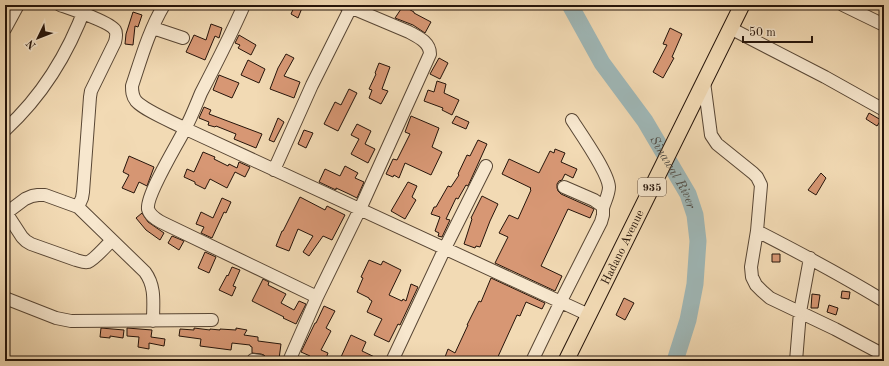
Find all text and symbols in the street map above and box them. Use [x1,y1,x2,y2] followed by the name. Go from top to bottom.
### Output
[18,18,58,58] north arrow
[743,18,812,44] scale bar
[749,26,776,39] text: 50 m
[24,37,39,51] text: N
[647,134,697,211] water label: Sinawal River
[638,178,666,196] road number: 935
[600,208,647,287] street label: Hadano Avenue

